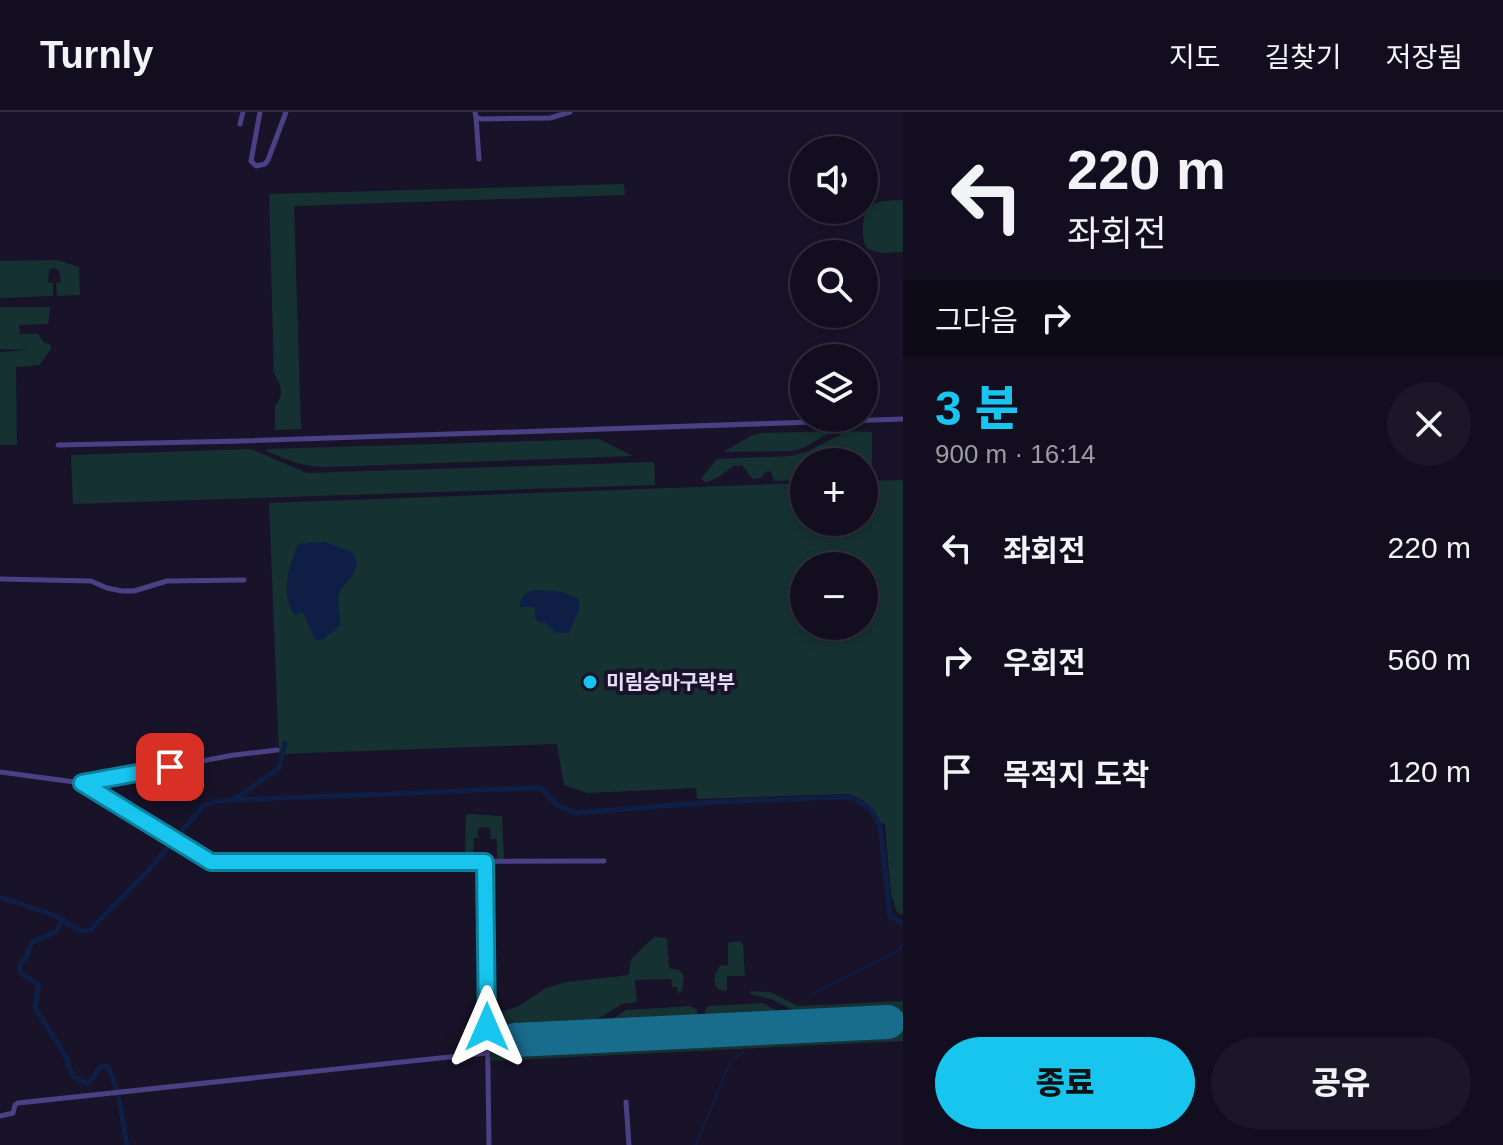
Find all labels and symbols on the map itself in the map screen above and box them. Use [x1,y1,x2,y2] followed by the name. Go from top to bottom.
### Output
[606,671,735,693] place label: 미림승마구락부
[581,673,599,691] marker: 미림승마구락부
[136,733,204,801] pin
[445,985,529,1069] position arrow

